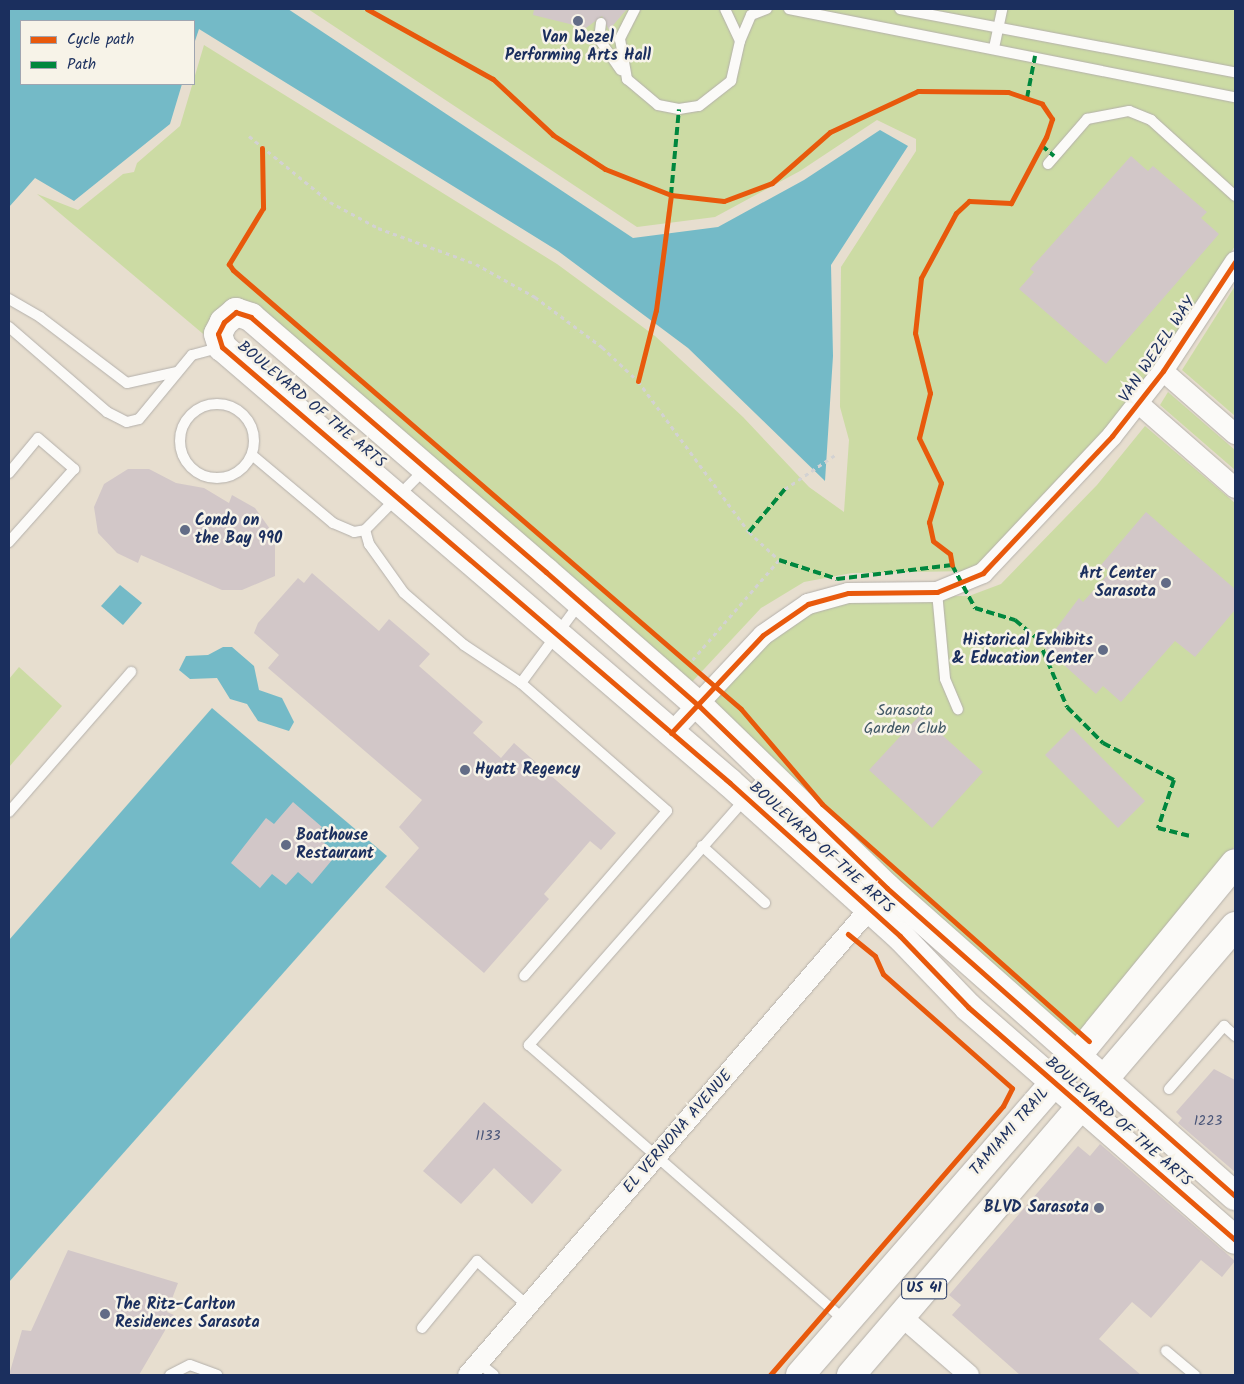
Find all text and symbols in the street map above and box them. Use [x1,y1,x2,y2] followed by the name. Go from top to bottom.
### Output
[572,15,584,27] marker: Van Wezel Performing Arts Hall
[20,20,195,85] legend
[67,28,134,52] text: Cycle path
[505,28,651,66] place label: Van Wezel Performing Arts Hall
[67,53,96,77] text: Path
[1116,294,1200,406] street label: VAN WEZEL WAY
[233,337,389,473] street label: BOULEVARD OF THE ARTS
[195,511,282,549] place label: Condo on the Bay 990
[179,524,191,536] marker: Condo on the Bay 990
[1079,564,1156,602] place label: Art Center Sarasota
[1160,577,1172,589] marker: Art Center Sarasota
[952,631,1093,669] place label: Historical Exhibits & Education Center
[1097,644,1109,656] marker: Historical Exhibits & Education Center
[864,701,946,739] park label: Sarasota Garden Club
[475,760,580,780] place label: Hyatt Regency
[459,764,471,776] marker: Hyatt Regency
[745,778,897,918] street label: BOULEVARD OF THE ARTS
[296,826,374,864] place label: Boathouse Restaurant
[280,839,292,851] marker: Boathouse Restaurant
[1041,1053,1195,1191] street label: BOULEVARD OF THE ARTS
[619,1067,737,1197] street label: EL VERNONA AVENUE
[966,1084,1054,1180] street label: TAMIAMI TRAIL
[1194,1113,1222,1129] house number: 1223
[476,1128,500,1144] house number: 1133
[984,1198,1089,1218] place label: BLVD Sarasota
[1093,1202,1105,1214] marker: BLVD Sarasota
[900,1276,948,1302] road number: US 41
[115,1295,260,1333] place label: The Ritz-Carlton Residences Sarasota
[99,1308,111,1320] marker: The Ritz-Carlton Residences Sarasota

